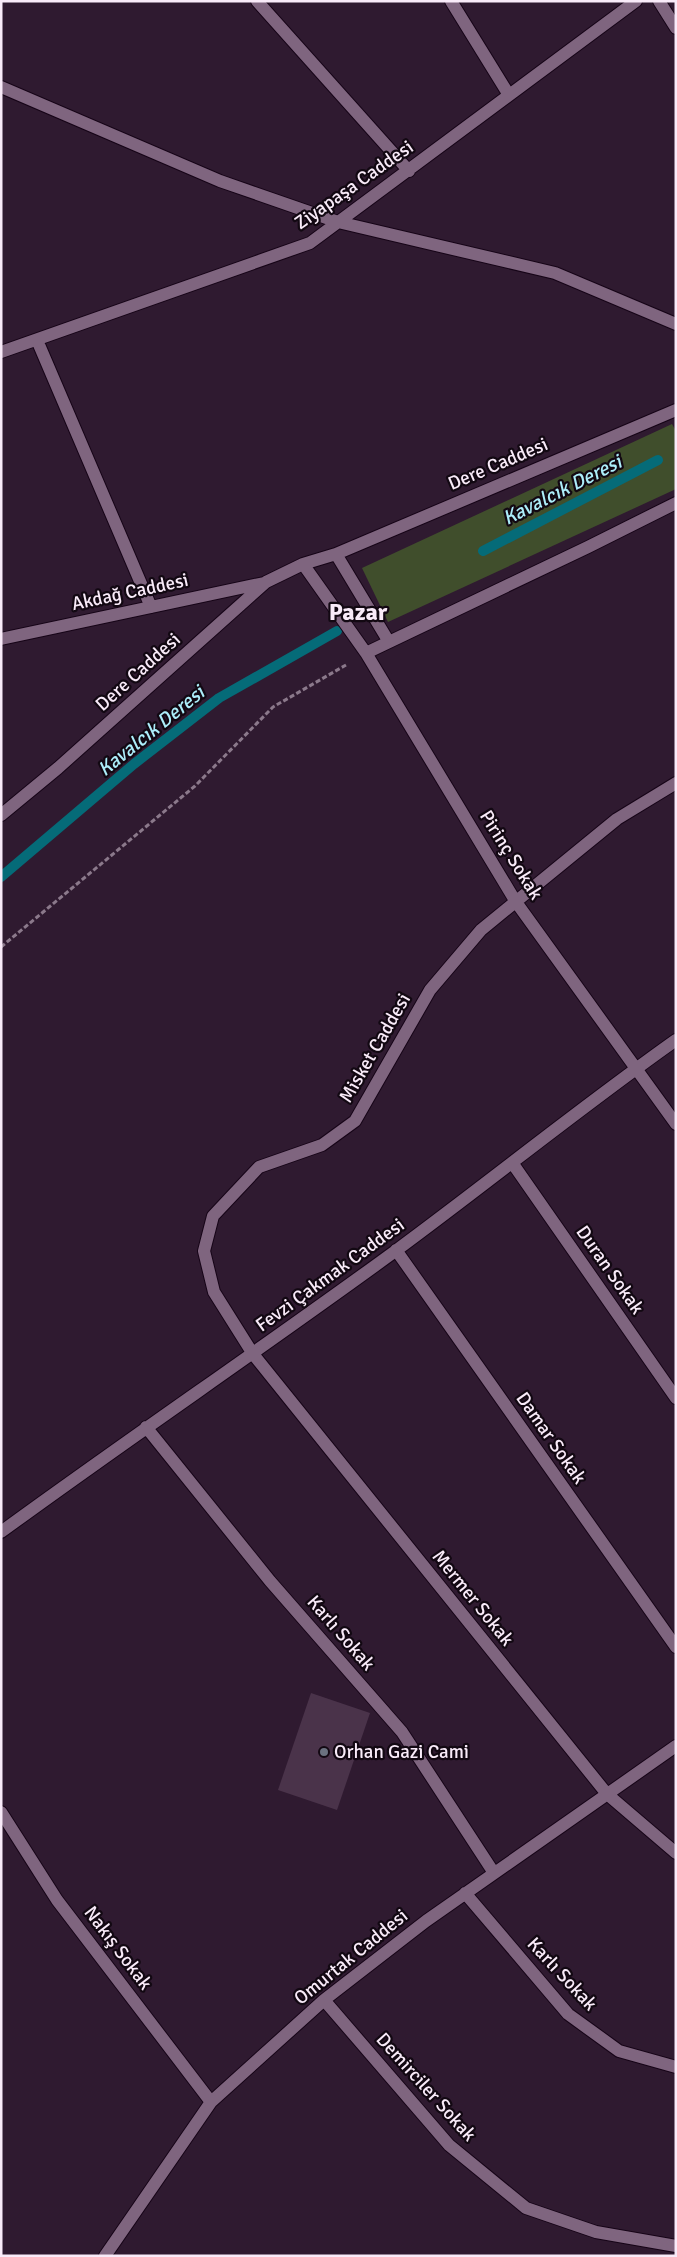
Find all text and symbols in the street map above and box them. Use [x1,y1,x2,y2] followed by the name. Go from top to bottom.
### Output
[290,135,418,235] street label: Ziyapaşa Caddesi
[444,432,552,496] street label: Dere Caddesi
[498,449,627,531] water label: Kavalcık Deresi
[69,568,191,616] street label: Akdağ Caddesi
[329,597,388,627] district label: Pazar
[91,628,185,716] street label: Dere Caddesi
[93,679,211,782] water label: Kavalcık Deresi
[474,806,548,905] street label: Pirinç Sokak
[334,989,416,1107] street label: Misket Caddesi
[251,1213,409,1337] street label: Fevzi Çakmak Caddesi
[571,1221,650,1319] street label: Duran Sokak
[511,1387,592,1489] street label: Damar Sokak
[427,1545,519,1651] street label: Mermer Sokak
[302,1590,381,1676] street label: Karlı Sokak
[334,1740,469,1764] place label: Orhan Gazi Cami
[318,1746,330,1758] marker: Orhan Gazi Cami
[79,1901,158,1995] street label: Nakış Sokak
[289,1904,413,2010] street label: Omurtak Caddesi
[522,1932,602,2016] street label: Karlı Sokak
[371,2028,481,2147] street label: Demirciler Sokak

